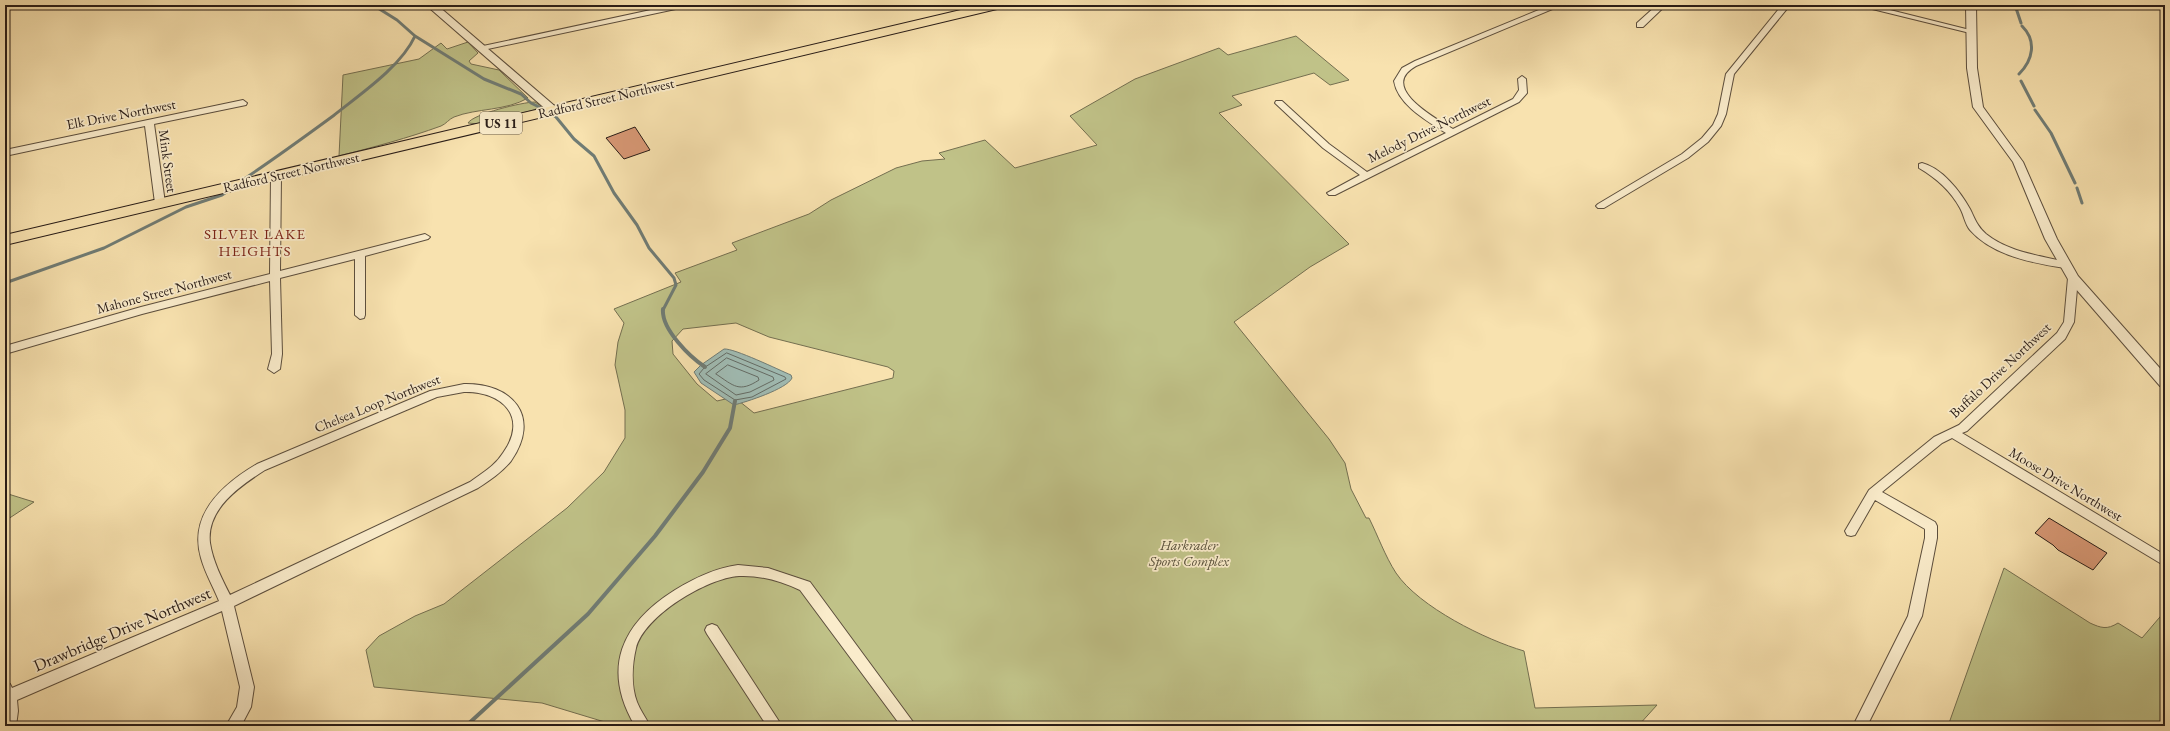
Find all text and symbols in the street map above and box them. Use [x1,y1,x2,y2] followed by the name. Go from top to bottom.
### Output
[536,73,677,122] street label: Radford Street Northwest
[1365,91,1494,167] street label: Melody Drive Northwest
[65,94,178,133] street label: Elk Drive Northwest
[480,112,522,134] road number: US 11
[155,128,181,194] street label: Mink Street
[221,147,362,196] street label: Radford Street Northwest
[204,224,306,260] district label: SILVER LAKE HEIGHTS
[95,264,234,318] street label: Mahone Street Northwest
[1946,318,2055,422] street label: Buffalo Drive Northwest
[311,369,443,436] street label: Chelsea Loop Northwest
[2006,443,2127,525] street label: Moose Drive Northwest
[1148,536,1230,570] park label: Harkrader Sports Complex
[30,581,215,676] street label: Drawbridge Drive Northwest

